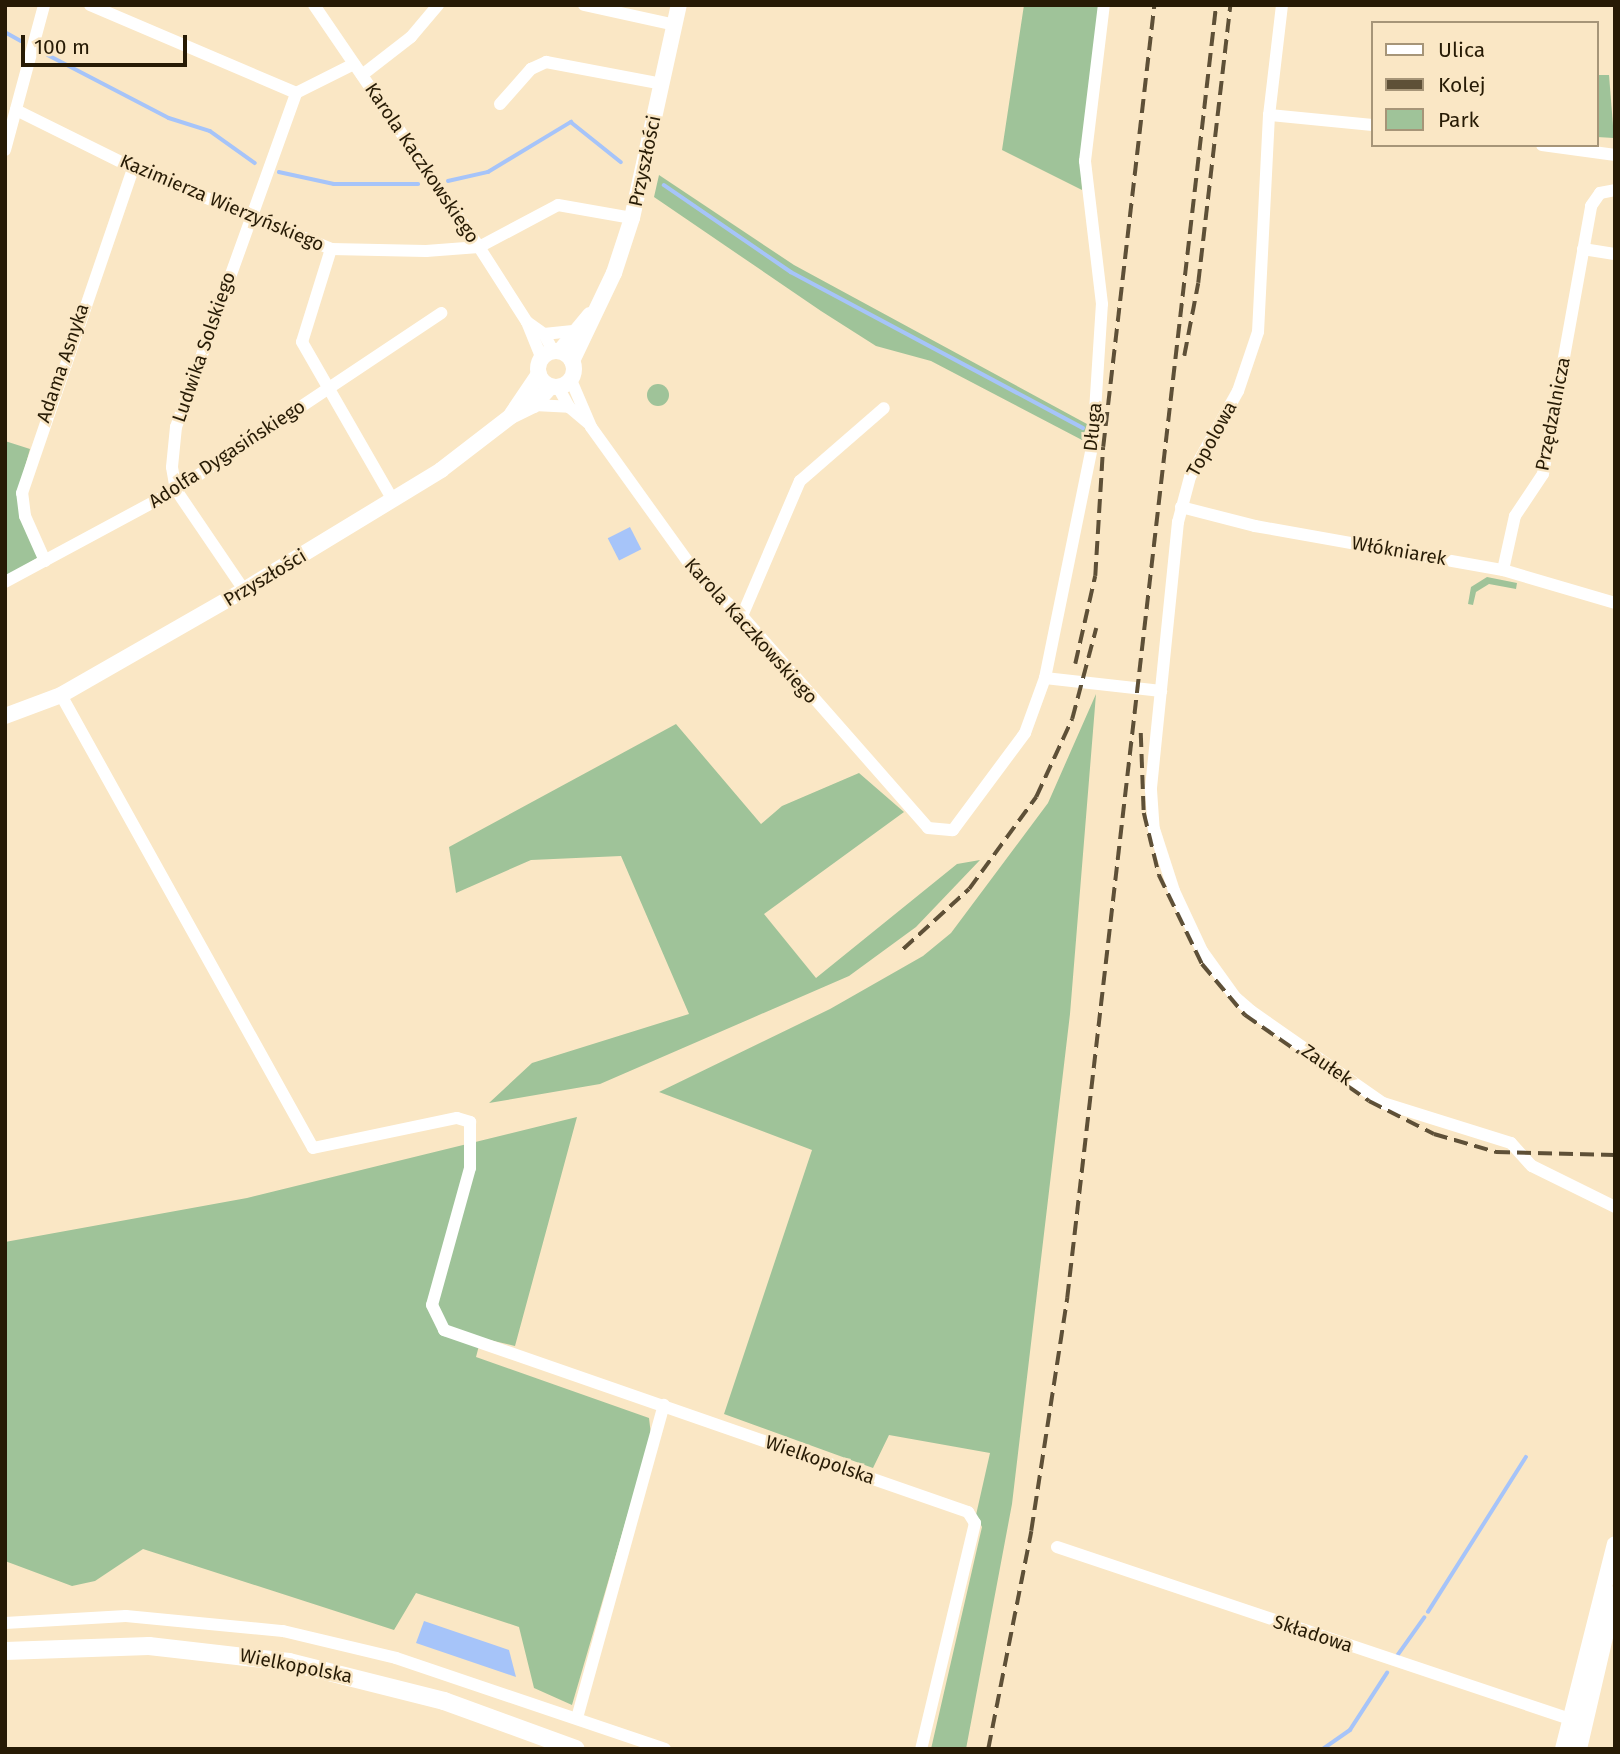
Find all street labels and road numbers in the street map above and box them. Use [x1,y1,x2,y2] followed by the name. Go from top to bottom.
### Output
[360,79,484,247] street label: Karola Kaczkowskiego
[624,113,666,209] street label: Przyszłości
[116,150,328,256] street label: Kazimierza Wierzyńskiego
[168,269,240,425] street label: Ludwika Solskiego
[32,301,94,425] street label: Adama Asnyka
[1531,355,1575,473] street label: Przędzalnicza
[145,395,309,513] street label: Adolfa Dygasińskiego
[1182,397,1242,481] street label: Topolowa
[1079,401,1107,453] street label: Długa
[1350,531,1448,571] street label: Włókniarek
[220,544,310,612] street label: Przyszłości
[680,553,822,709] street label: Karola Kaczkowskiego
[1297,1039,1357,1091] street label: Zaułek
[762,1431,878,1489] street label: Wielkopolska
[1270,1610,1356,1658] street label: Składowa
[238,1644,354,1688] street label: Wielkopolska

